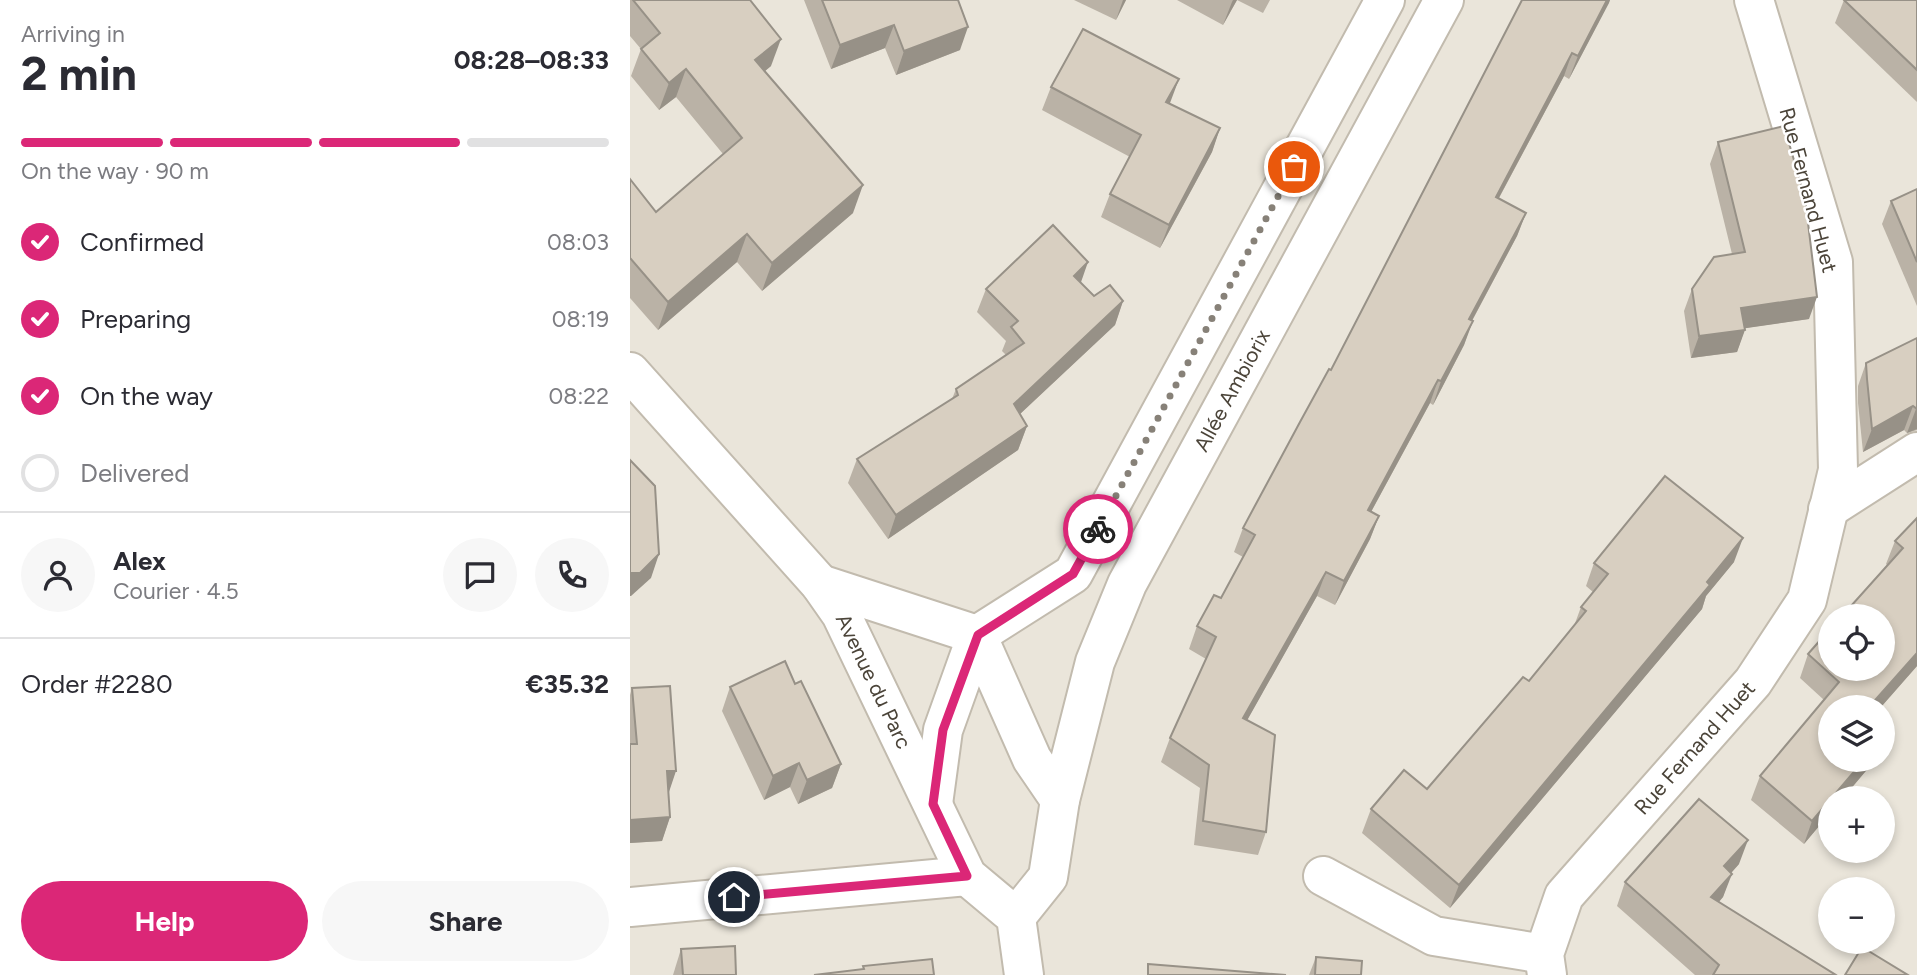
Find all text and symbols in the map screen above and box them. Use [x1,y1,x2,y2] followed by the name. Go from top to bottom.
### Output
[21,20,125,48] text: Arriving in
[454,44,609,76] text: 08:28–08:33
[21,46,137,102] text: 2 min
[1774,105,1843,275] street label: Rue Fernand Huet
[1264,137,1324,197] pin
[1275,148,1313,186] icon: bag
[21,157,209,185] text: On the way · 90 m
[21,223,59,261] icon: check
[80,226,204,258] text: Confirmed
[547,228,609,256] text: 08:03
[21,300,59,338] icon: check
[80,303,191,335] text: Preparing
[552,305,609,333] text: 08:19
[1188,325,1275,456] street label: Allée Ambiorix
[21,377,59,415] icon: check
[80,380,213,412] text: On the way
[549,382,609,410] text: 08:22
[80,457,189,489] text: Delivered
[1063,494,1133,564] courier
[1079,510,1117,548] icon: bike
[21,538,95,612] button: person
[443,538,517,612] button: chat
[535,538,609,612] button: phone
[113,545,166,577] text: Alex
[113,577,239,605] text: Courier · 4.5
[1818,604,1895,954] map controls
[1818,604,1895,681] button: locate
[831,610,917,753] street label: Avenue du Parc
[21,668,173,700] text: Order #2280
[525,668,609,700] text: €35.32
[1629,676,1760,820] street label: Rue Fernand Huet
[1818,695,1895,772] button: layers
[1818,786,1895,863] button: +
[704,867,764,927] pin
[1818,877,1895,954] button: −
[715,878,753,916] icon: home
[21,881,308,961] button: Help
[322,881,609,961] button: Share

